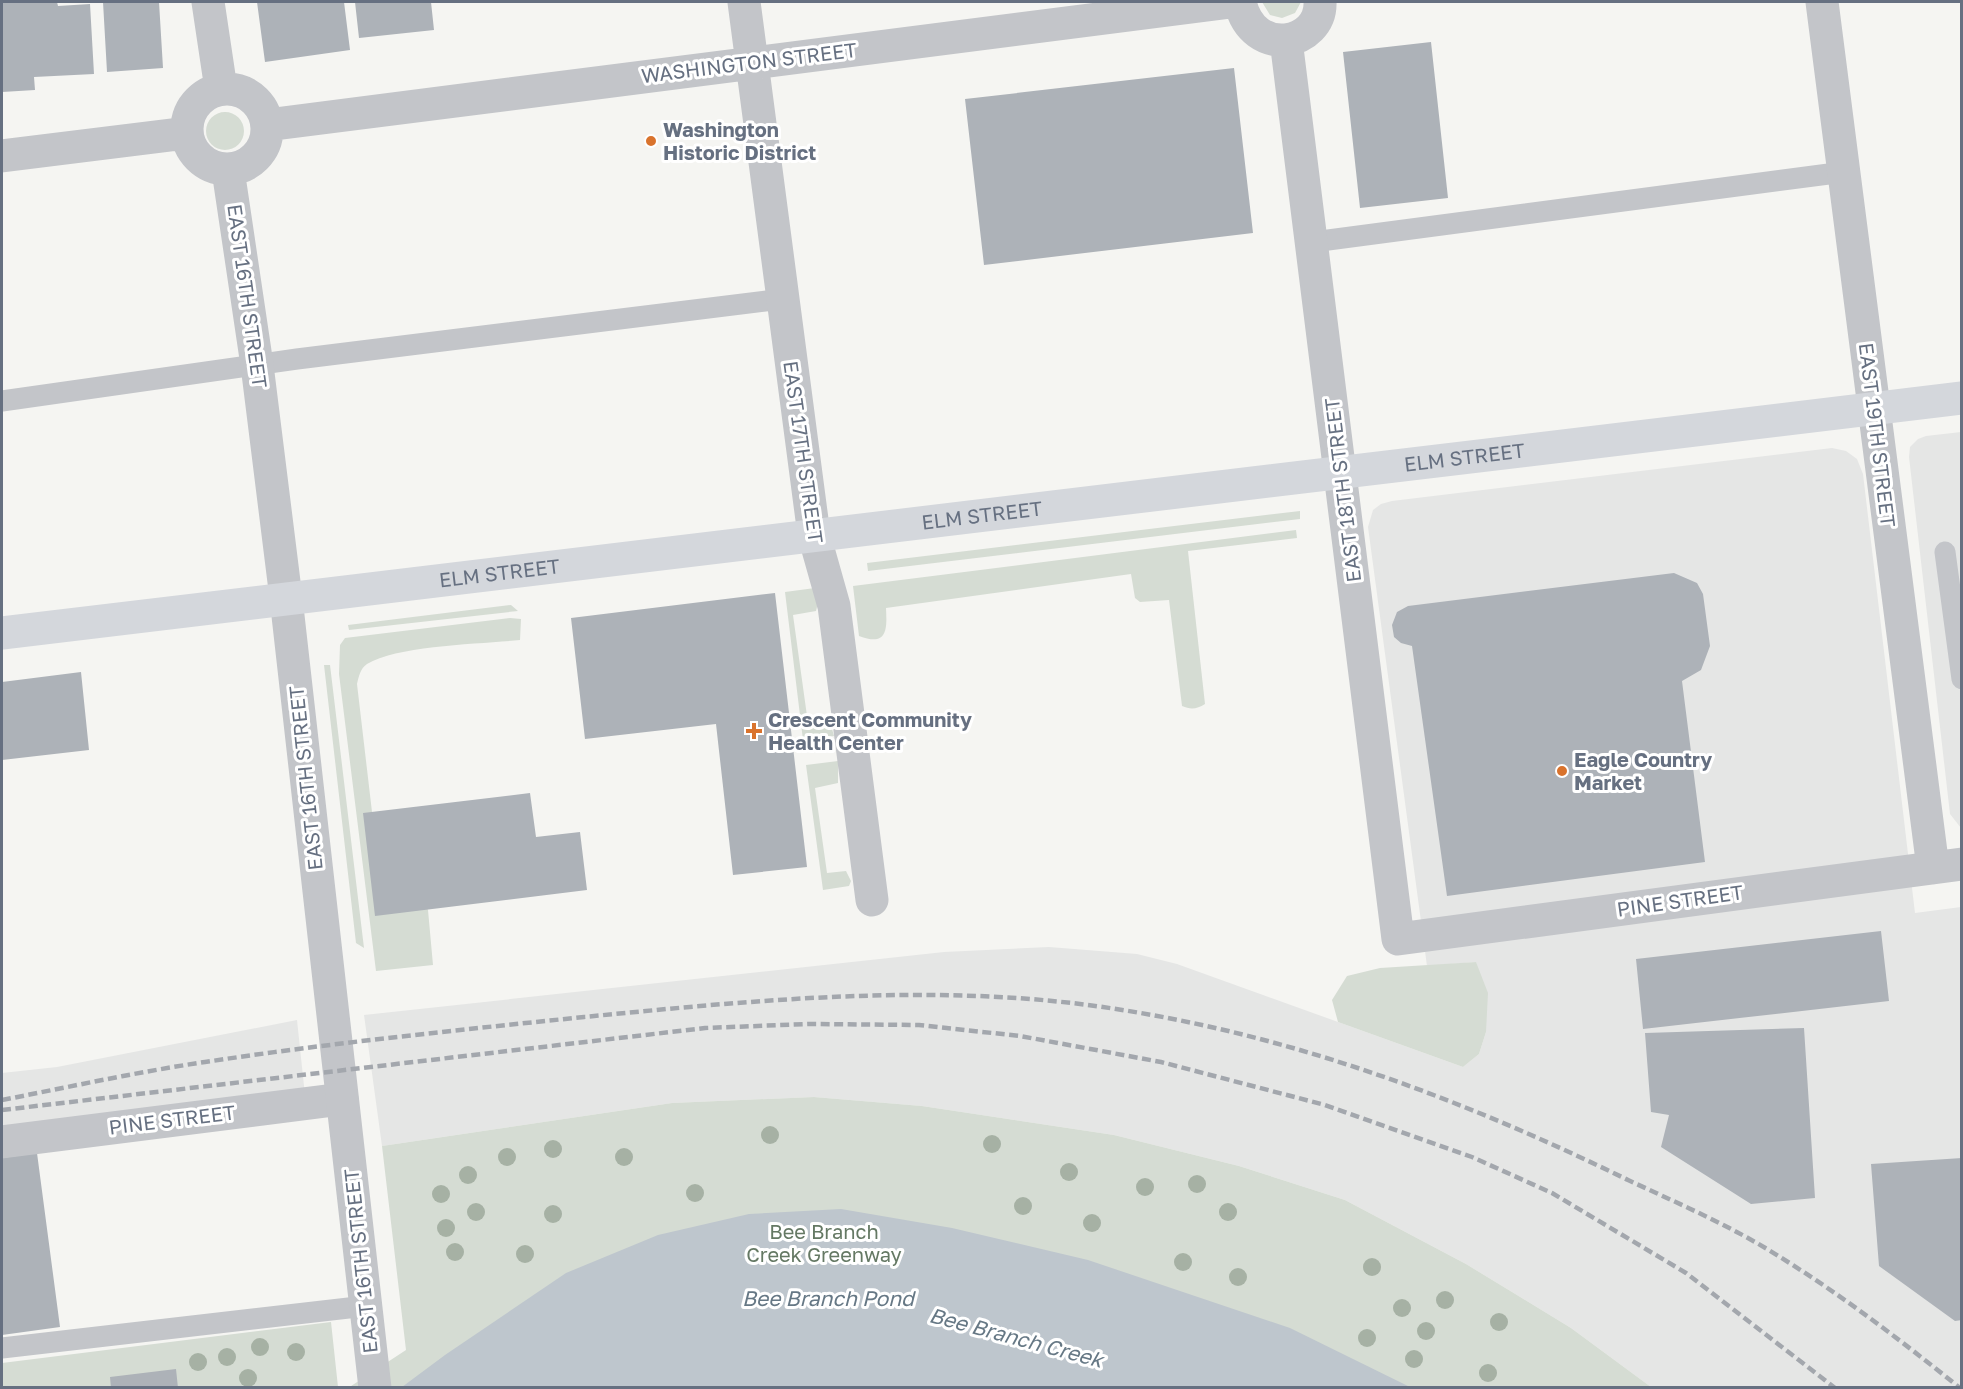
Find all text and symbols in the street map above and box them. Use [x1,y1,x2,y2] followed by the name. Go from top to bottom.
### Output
[640,37,858,87] street label: WASHINGTON STREET
[663,117,816,164] place label: Washington Historic District
[644,134,658,148] marker: Washington Historic District
[223,202,273,389] street label: EAST 16TH STREET
[1855,341,1901,528] street label: EAST 19TH STREET
[779,359,829,545] street label: EAST 17TH STREET
[1319,397,1365,584] street label: EAST 18TH STREET
[1403,438,1526,476] street label: ELM STREET
[920,495,1044,534] street label: ELM STREET
[438,553,561,592] street label: ELM STREET
[283,685,327,872] street label: EAST 16TH STREET
[768,707,972,754] place label: Crescent Community Health Center
[745,722,763,740] marker: Crescent Community Health Center
[1574,747,1712,794] place label: Eagle Country Market
[1555,764,1569,778] marker: Eagle Country Market
[1615,879,1745,921] street label: PINE STREET
[107,1099,237,1139] street label: PINE STREET
[338,1168,382,1355] street label: EAST 16TH STREET
[746,1219,902,1266] park label: Bee Branch Creek Greenway
[742,1285,916,1311] water label: Bee Branch Pond
[927,1301,1108,1373] water label: Bee Branch Creek

